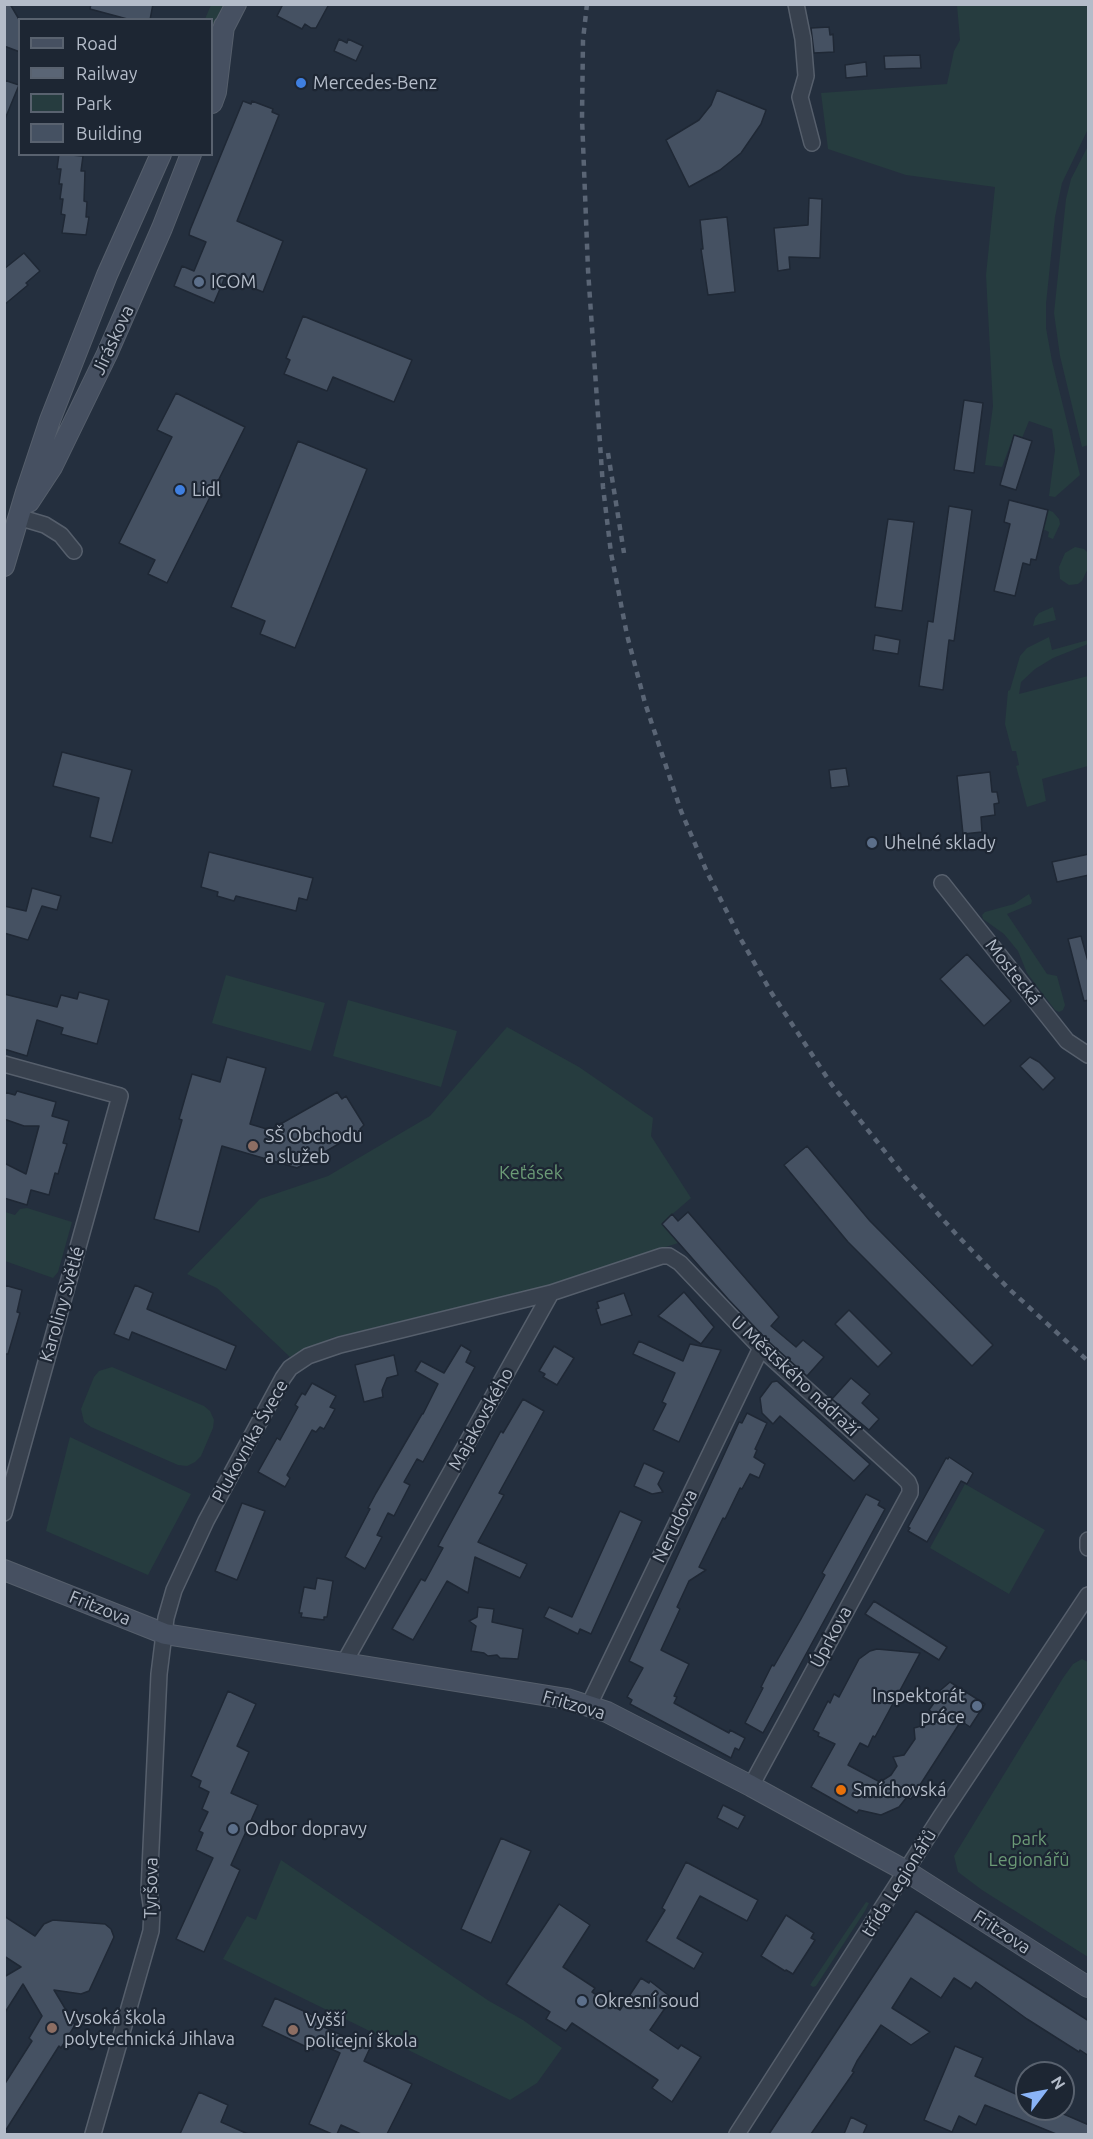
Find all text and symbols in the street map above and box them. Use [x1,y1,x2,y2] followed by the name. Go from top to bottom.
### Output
[18,18,213,156] legend
[76,33,118,53] text: Road
[76,63,137,83] text: Railway
[313,72,437,94] place label: Mercedes-Benz
[294,76,308,90] marker: Mercedes-Benz
[76,93,112,113] text: Park
[76,123,142,143] text: Building
[211,271,256,293] place label: ICOM
[192,275,206,289] marker: ICOM
[88,302,138,378] street label: Jiráskova
[192,479,221,501] place label: Lidl
[173,483,187,497] marker: Lidl
[884,832,996,854] place label: Uhelné sklady
[865,836,879,850] marker: Uhelné sklady
[981,935,1045,1009] street label: Mostecká
[265,1125,362,1168] place label: SŠ Obchodu a služeb
[246,1139,260,1153] marker: SŠ Obchodu a služeb
[499,1162,563,1184] park label: Keťásek
[35,1244,89,1364] street label: Karoliny Světlé
[727,1311,863,1441] street label: U Městského nádraží
[444,1364,518,1474] street label: Majakovského
[207,1376,293,1506] street label: Plukovníka Švece
[648,1486,702,1566] street label: Nerudova
[66,1586,134,1630] street label: Fritzova
[806,1602,856,1672] street label: Úprkova
[872,1685,965,1728] place label: Inspektorát práce
[540,1686,608,1724] street label: Fritzova
[970,1699,984,1713] marker: Inspektorát práce
[853,1779,946,1801] place label: Smíchovská
[834,1783,848,1797] marker: Smíchovská
[245,1818,367,1840] place label: Odbor dopravy
[226,1822,240,1836] marker: Odbor dopravy
[857,1825,941,1941] street label: třída Legionářů
[989,1828,1069,1870] park label: park Legionářů
[140,1857,162,1919] street label: Tyršova
[969,1906,1035,1958] street label: Fritzova
[594,1990,700,2012] place label: Okresní soud
[575,1994,589,2008] marker: Okresní soud
[64,2007,235,2050] place label: Vysoká škola polytechnická Jihlava
[305,2009,418,2052] place label: Vyšší policejní škola
[45,2021,59,2035] marker: Vysoká škola polytechnická Jihlava
[286,2023,300,2037] marker: Vyšší policejní škola
[1015,2061,1075,2121] north arrow
[1048,2073,1069,2092] text: N

